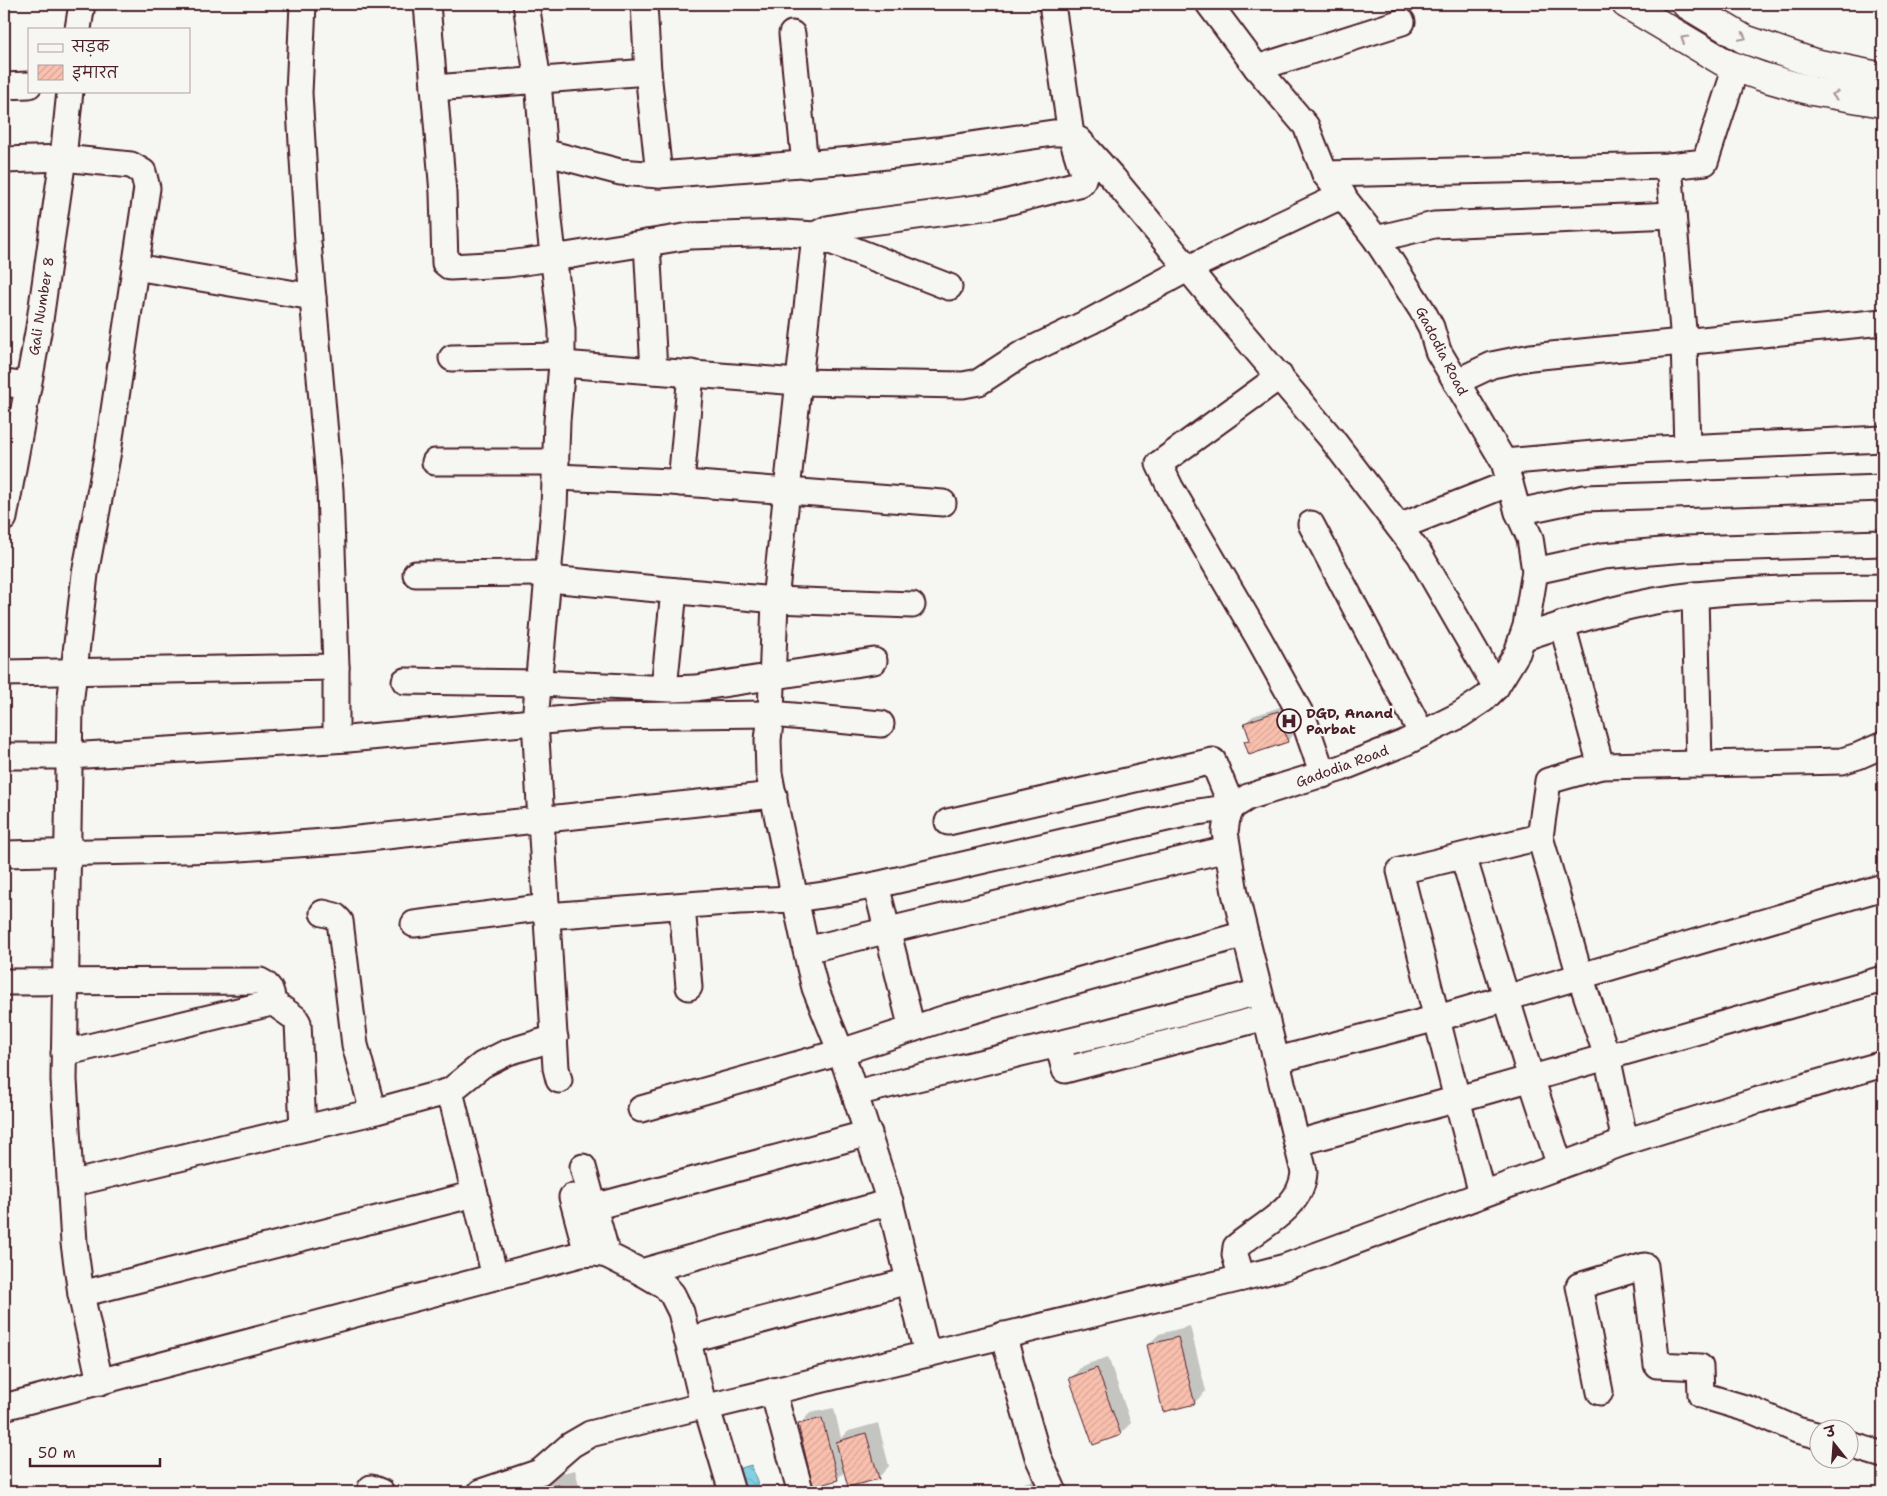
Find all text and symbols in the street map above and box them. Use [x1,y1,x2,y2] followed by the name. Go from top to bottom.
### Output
[28,28,190,92] legend
[1738,31,1747,41] one-way arrow
[1681,35,1690,45] one-way arrow
[71,37,110,57] text: सड़क
[72,63,119,83] text: इमारत
[1831,91,1840,101] one-way arrow
[24,255,58,357] street label: Gali Number 8
[1412,303,1472,399] street label: Gadodia Road
[1306,704,1393,738] place label: DGD, Anand Parbat
[1276,708,1302,734] hospital icon: DGD, Anand Parbat
[1293,741,1391,791] street label: Gadodia Road
[1810,1418,1860,1468] north arrow
[1821,1421,1839,1442] text: उ
[30,1436,160,1468] scale bar
[38,1443,76,1463] text: 50 m

